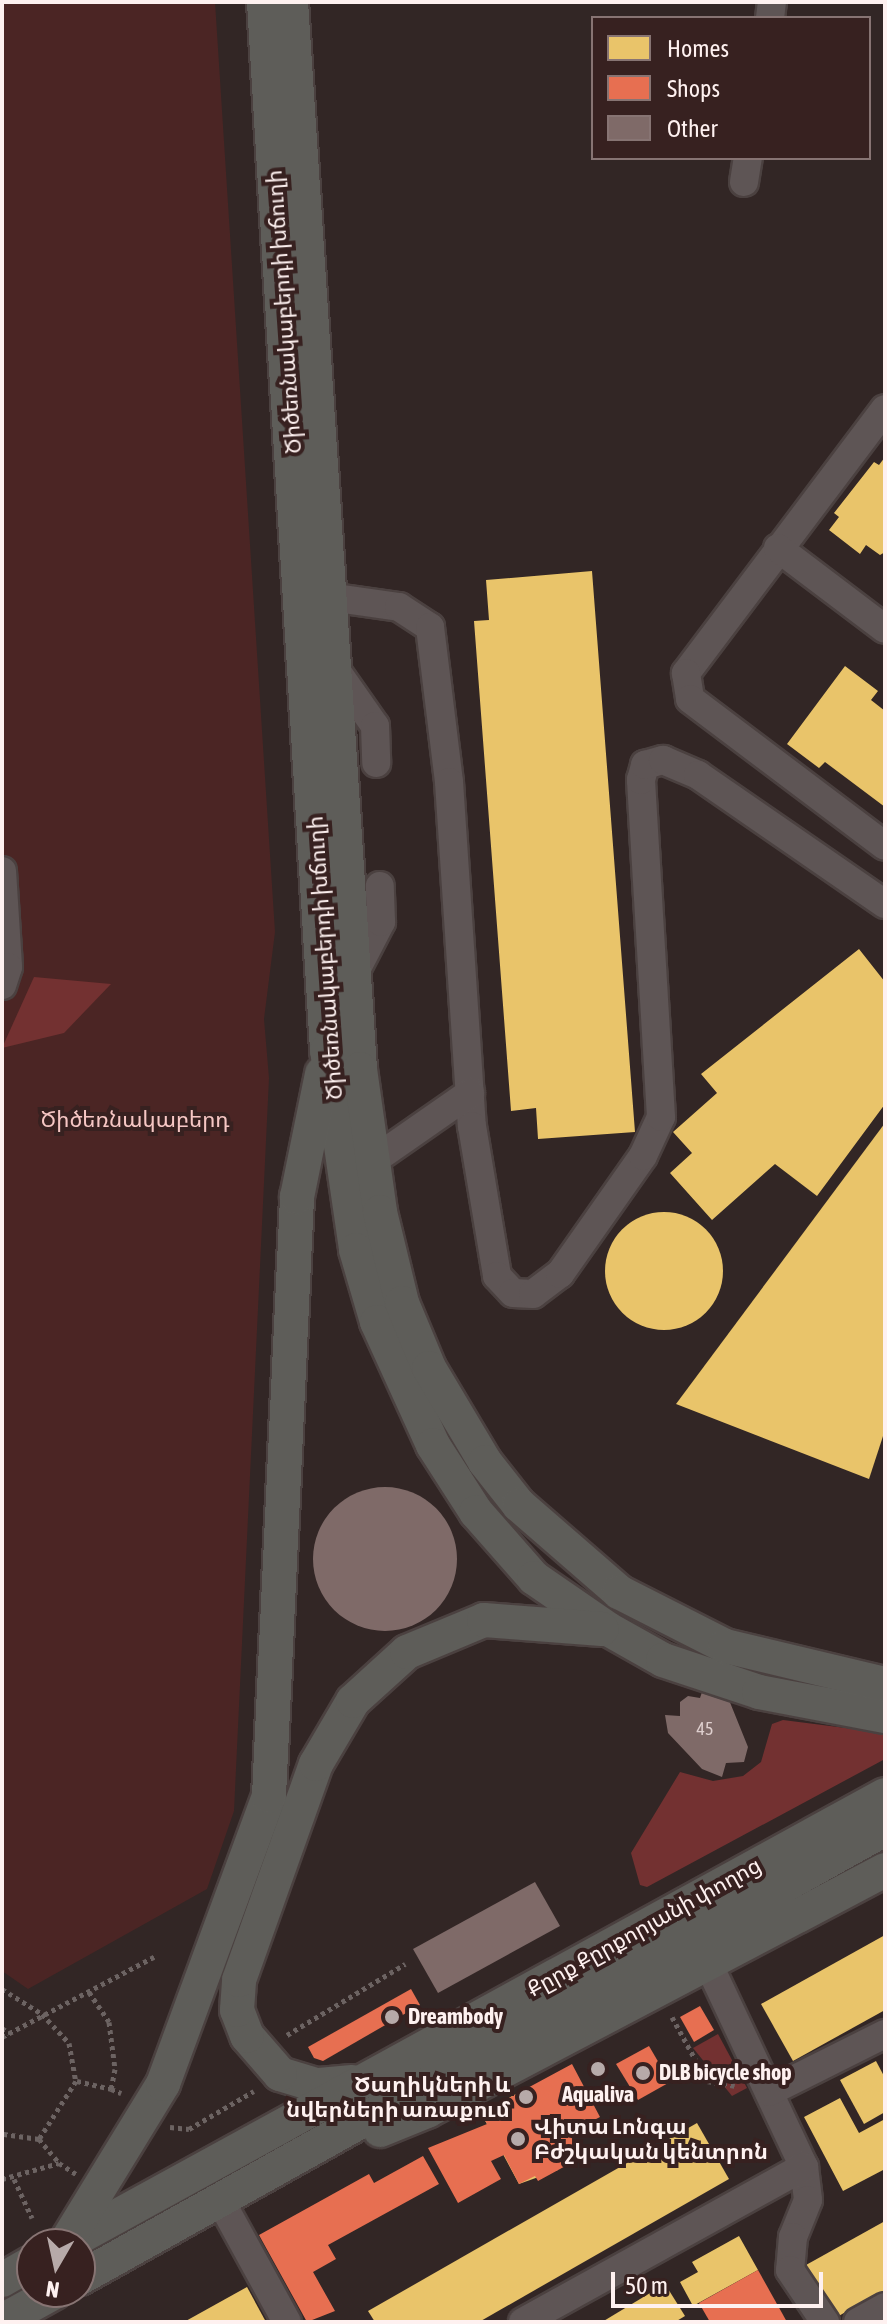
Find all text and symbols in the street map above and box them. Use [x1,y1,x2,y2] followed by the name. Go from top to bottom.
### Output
[591,16,871,160] legend
[667,35,729,62] text: Homes
[667,75,720,102] text: Shops
[667,115,718,142] text: Other
[261,169,307,455] street label: Ծիծեռնակաբերդի խճուղի
[302,815,348,1101] street label: Ծիծեռնակաբերդի խճուղի
[41,1107,229,1133] park label: Ծիծեռնակաբերդ
[697,1718,713,1740] house number: 45
[523,1852,765,2002] street label: Քըրք Քըրքորյանի փողոց
[408,2004,503,2030] place label: Dreambody
[383,2008,401,2026] marker: Dreambody
[589,2060,607,2078] marker: Aqualiva
[659,2060,792,2086] place label: DLB bicycle shop
[634,2064,652,2082] marker: DLB bicycle shop
[286,2071,510,2122] place label: Ծաղիկների և նվերների առաքում
[562,2082,634,2108] place label: Aqualiva
[517,2088,535,2106] marker: Ծաղիկների և նվերների առաքում
[534,2113,768,2164] place label: Վիտա Լոնգա Բժշկական կենտրոն
[509,2130,527,2148] marker: Վիտա Լոնգա Բժշկական կենտրոն
[16,2228,96,2308] north arrow
[615,2256,827,2306] scale bar
[625,2272,668,2299] text: 50 m
[44,2276,61,2304] text: N

